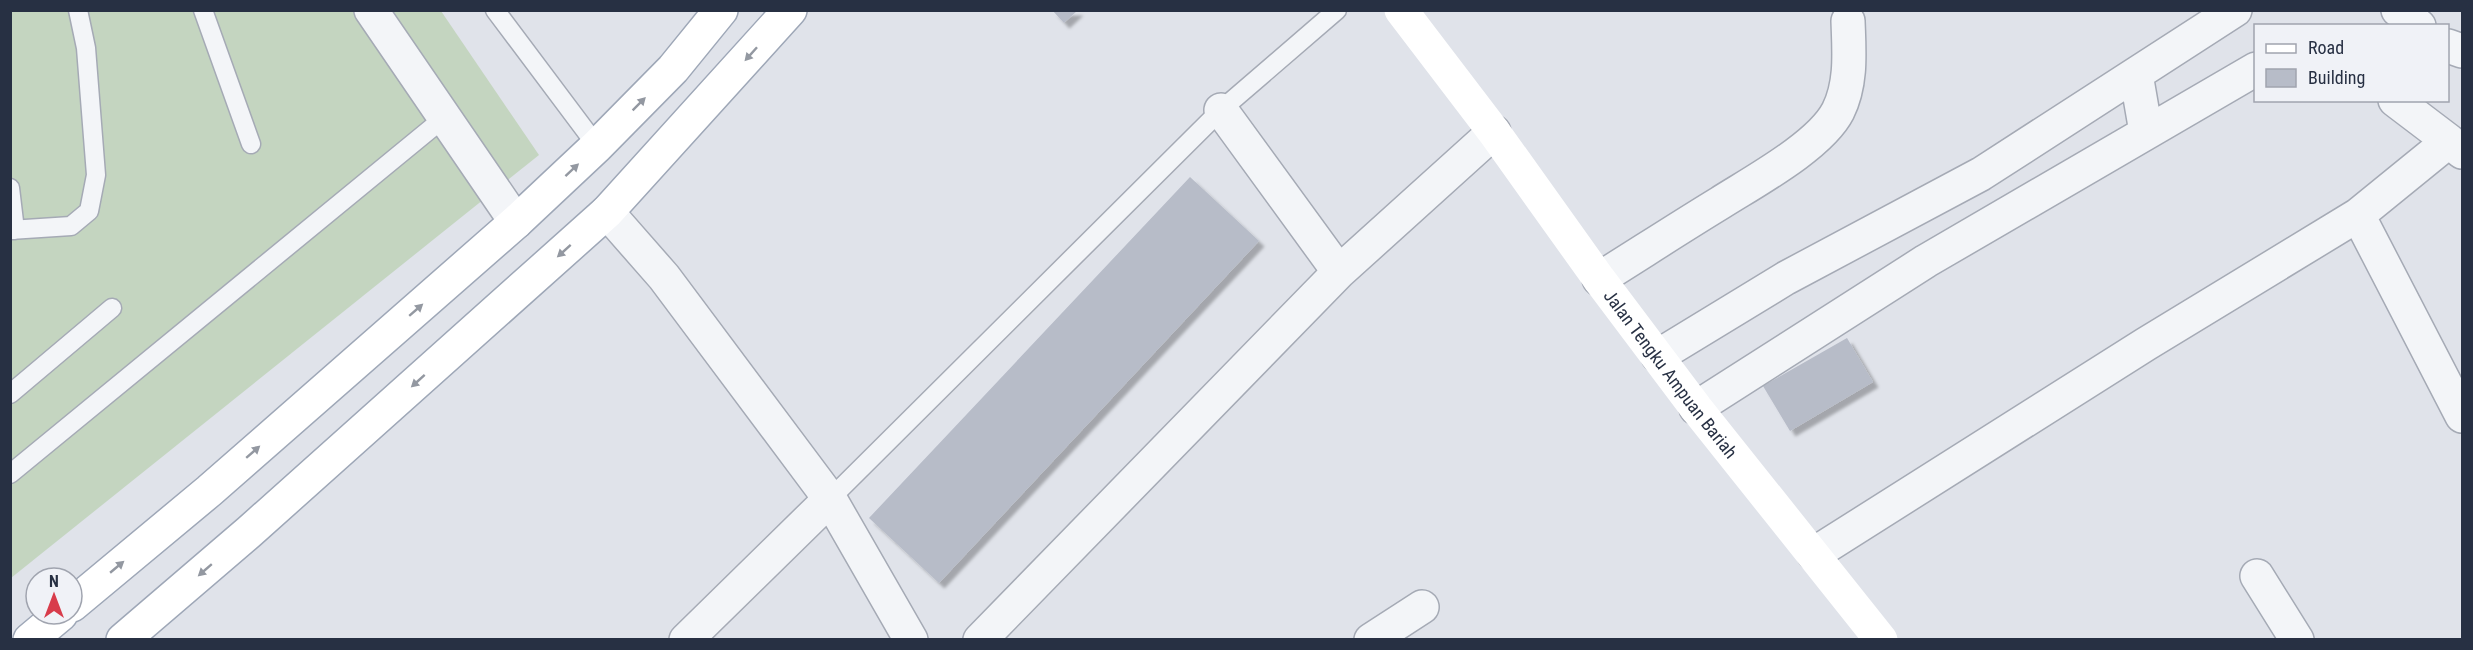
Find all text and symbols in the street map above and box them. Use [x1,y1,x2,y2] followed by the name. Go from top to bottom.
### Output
[2254,24,2449,102] legend
[2308,37,2344,58] text: Road
[745,46,758,61] one-way arrow
[2308,67,2365,88] text: Building
[631,98,645,112] one-way arrow
[565,163,579,177] one-way arrow
[556,244,571,258] one-way arrow
[1600,285,1742,462] street label: Jalan Tengku Ampuan Bariah
[408,304,423,317] one-way arrow
[411,374,426,387] one-way arrow
[245,446,260,459] one-way arrow
[109,561,125,574] one-way arrow
[198,563,213,576] one-way arrow
[24,566,84,626] north arrow
[49,572,59,591] text: N

